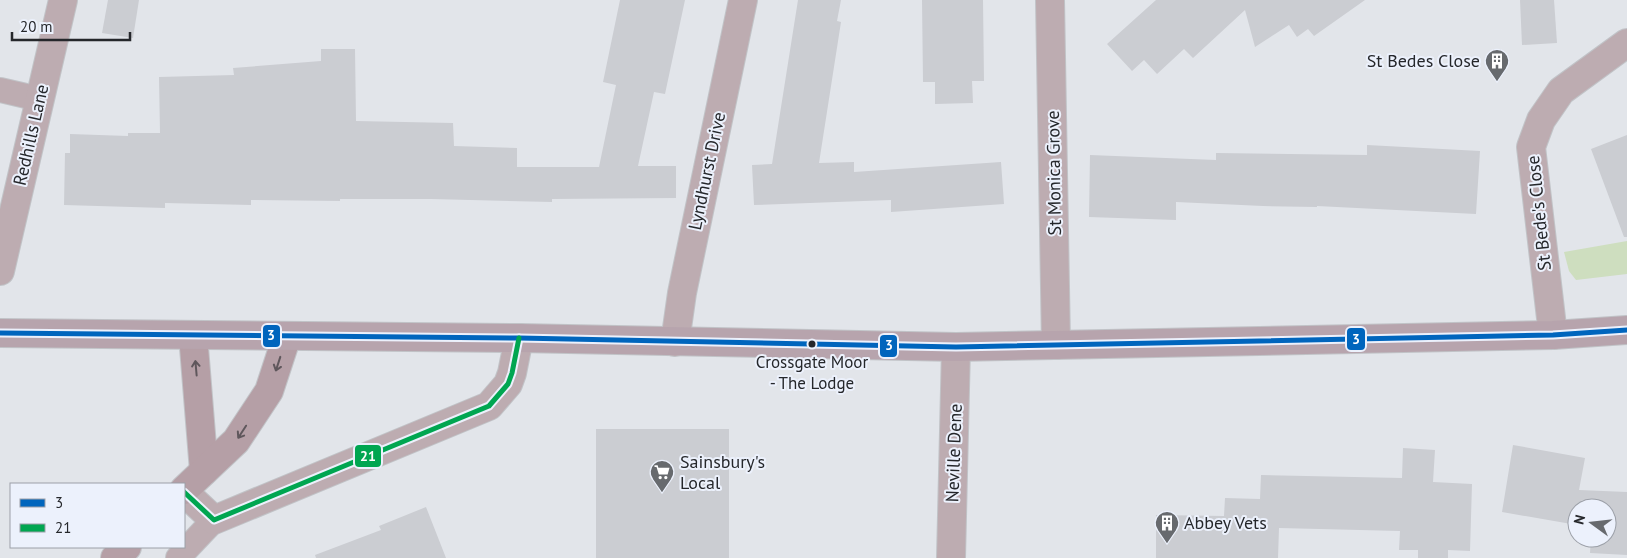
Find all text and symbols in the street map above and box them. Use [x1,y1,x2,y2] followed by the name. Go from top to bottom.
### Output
[12,10,130,42] scale bar
[20,17,53,36] text: 20 m
[1484,48,1510,82] building icon: St Bedes Close
[1367,49,1480,72] place label: St Bedes Close
[8,82,53,188] street label: Redhills Lane
[683,110,730,232] street label: Lyndhurst Drive
[1041,110,1066,236] street label: St Monica Grove
[1521,154,1556,272] street label: St Bede's Close
[262,324,281,348] line badge: 3
[267,326,275,344] text: 3
[1346,327,1366,351] line badge: 3
[1352,330,1360,348] text: 3
[879,334,898,358] line badge: 3
[885,336,893,354] text: 3
[807,339,817,349] marker: Crossgate Moor - The Lodge
[756,351,868,394] place label: Crossgate Moor - The Lodge
[273,355,282,371] one-way arrow
[192,360,201,376] one-way arrow
[940,403,967,503] street label: Neville Dene
[237,424,247,438] one-way arrow
[354,444,382,468] line badge: 21
[360,447,376,465] text: 21
[680,450,765,494] place label: Sainsbury's Local
[649,459,675,493] supermarket icon: Sainsbury's Local
[10,483,185,548] legend
[55,493,63,512] text: 3
[1567,498,1617,548] north arrow
[1154,510,1180,544] building icon: Abbey Vets
[1184,511,1267,534] place label: Abbey Vets
[1570,513,1589,526] text: N
[55,518,71,537] text: 21

